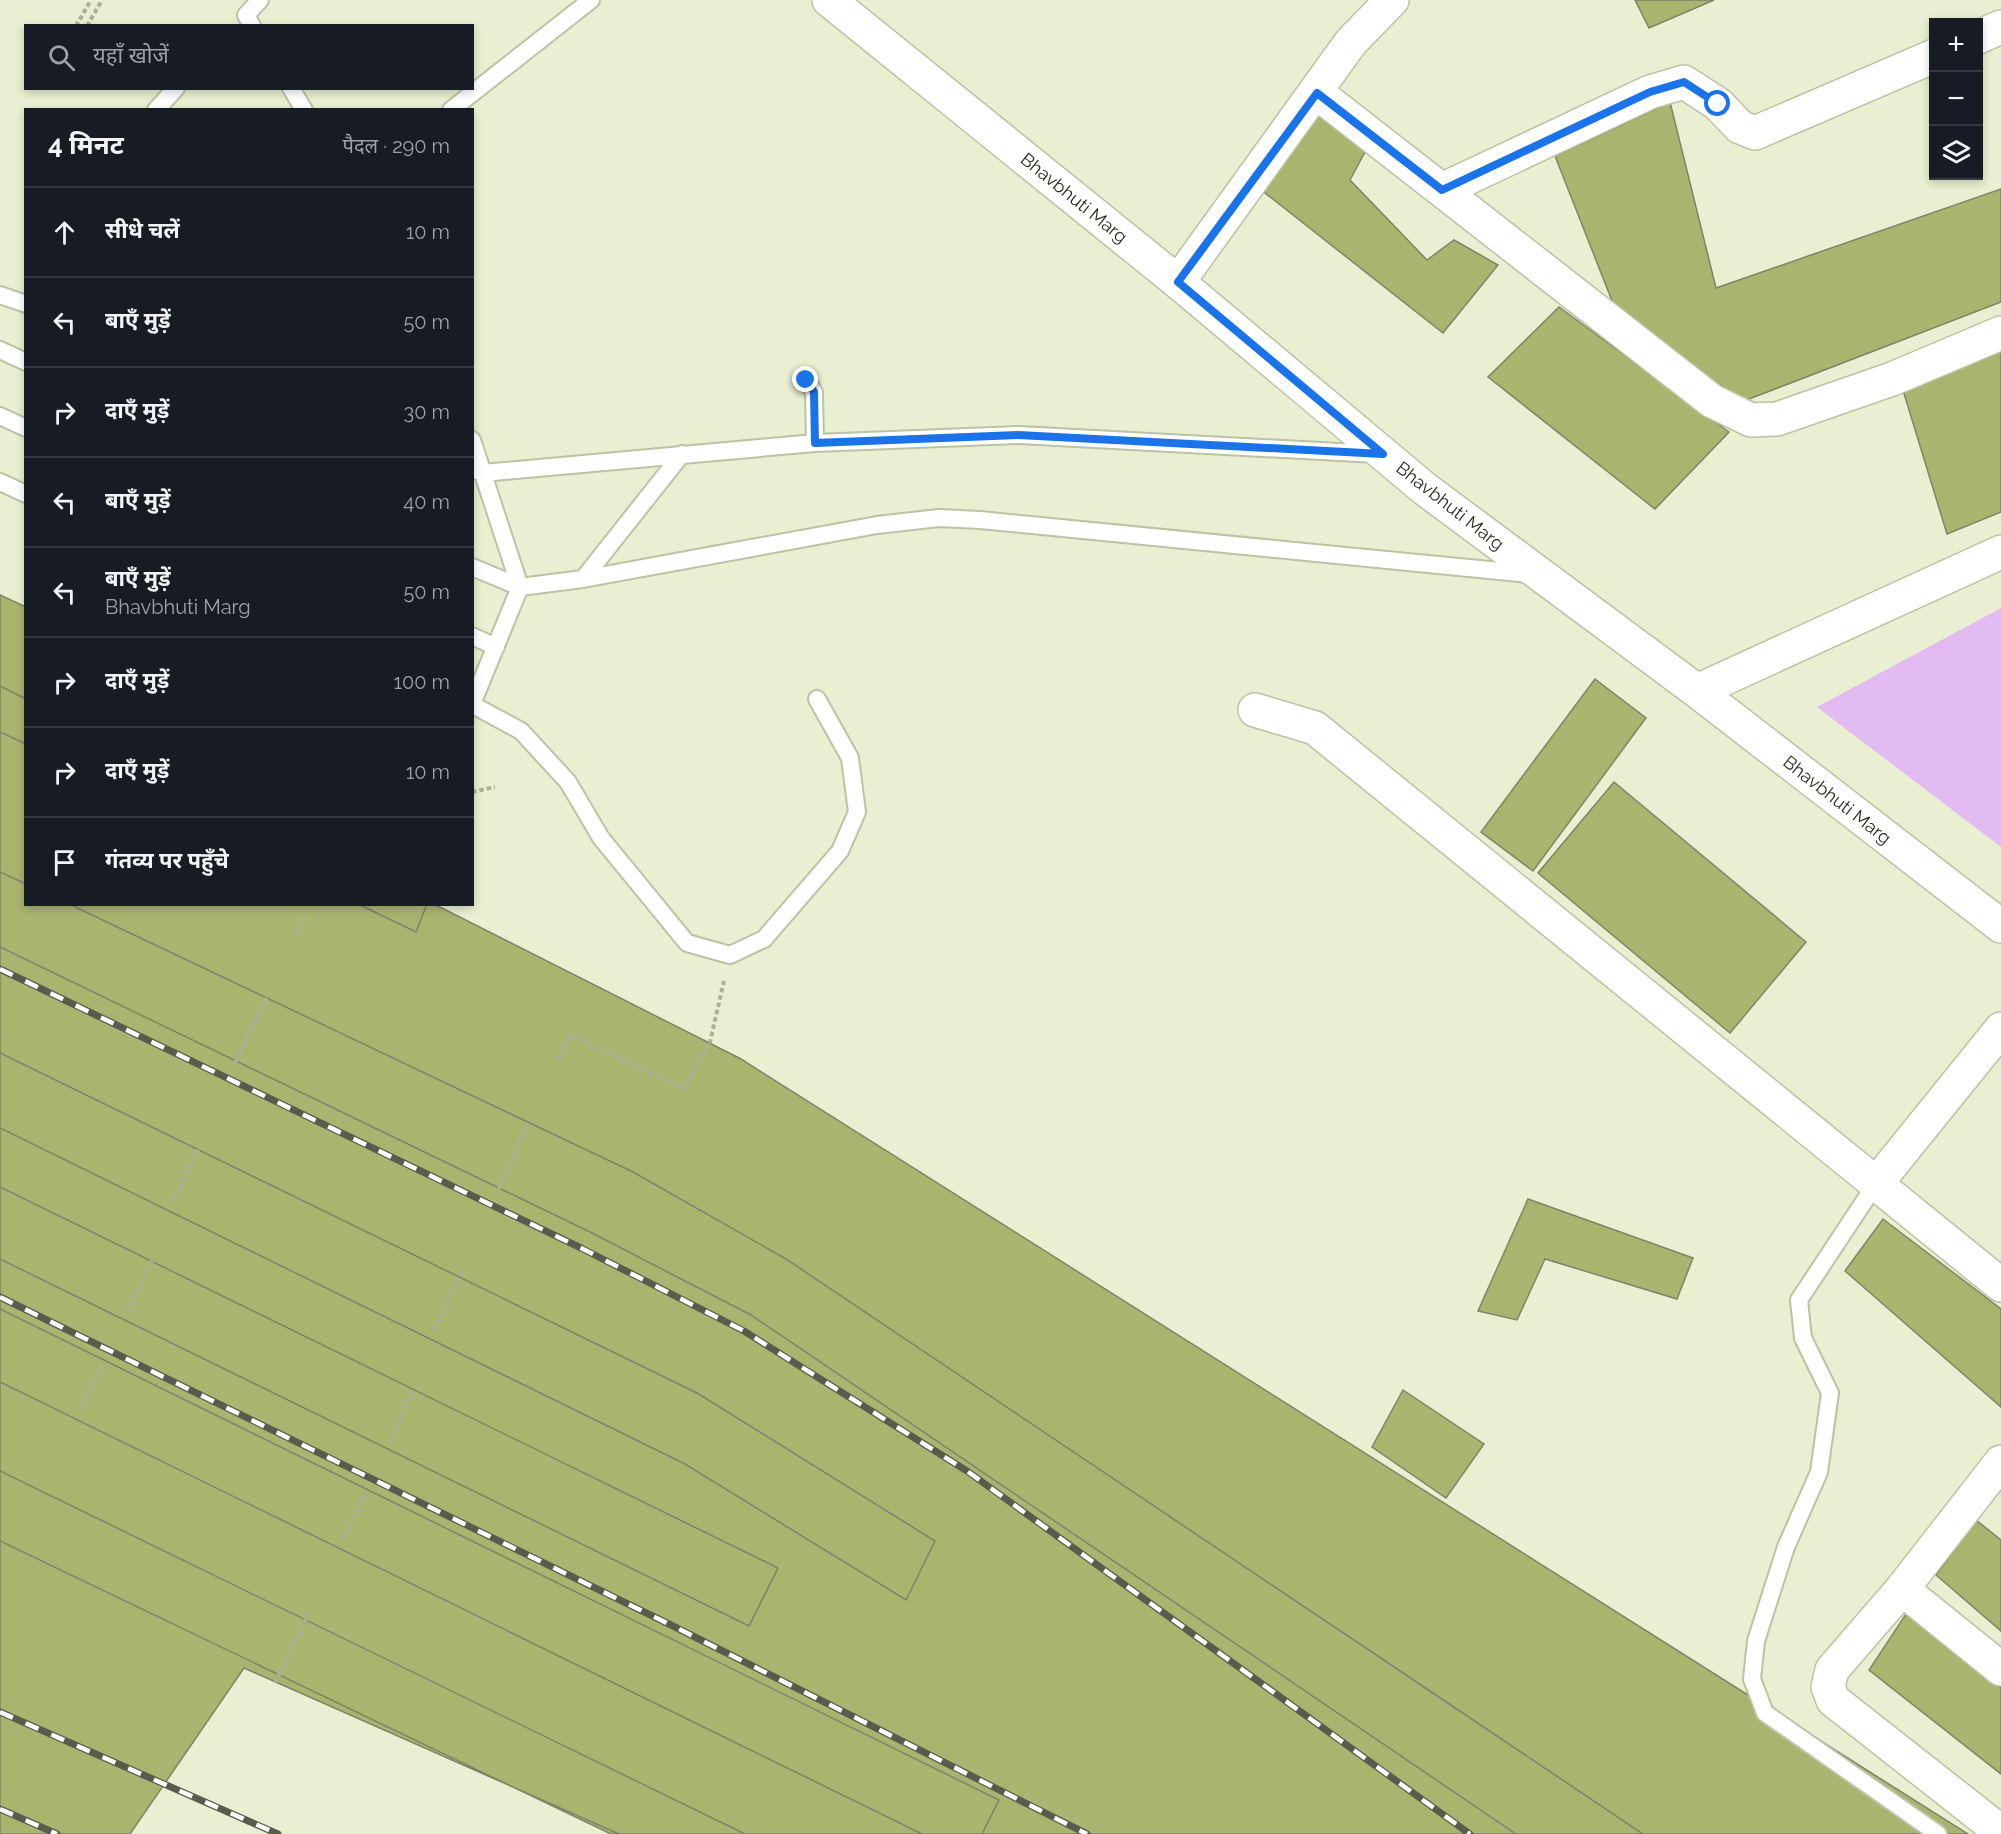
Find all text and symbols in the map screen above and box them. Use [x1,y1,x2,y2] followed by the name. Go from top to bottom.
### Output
[1929,18,1983,180] map controls
[1929,18,1983,72] button: +
[24,24,474,90] search box
[45,41,78,74] icon: search
[93,42,169,68] text: यहाँ खोजें
[1929,72,1983,126] button: −
[1704,90,1730,116] route start
[1929,126,1983,180] button: layers
[48,130,124,160] text: 4 मिनट
[343,134,450,158] text: पैदल · 290 m
[1017,148,1132,247] street label: Bhavbhuti Marg
[48,216,81,249] icon: ahead
[105,217,180,243] text: सीधे चलें
[406,220,450,244] text: 10 m
[48,306,81,339] icon: left
[105,307,171,333] text: बाएँ मुड़ें
[403,310,450,334] text: 50 m
[792,366,818,392] route end
[48,396,81,429] icon: right
[105,397,169,423] text: दाएँ मुड़ें
[404,400,450,424] text: 30 m
[1392,457,1508,554] street label: Bhavbhuti Marg
[48,486,81,519] icon: left
[105,487,171,513] text: बाएँ मुड़ें
[403,490,450,514] text: 40 m
[105,565,171,591] text: बाएँ मुड़ें
[48,576,81,609] icon: left
[403,580,450,604] text: 50 m
[105,595,251,619] text: Bhavbhuti Marg
[48,666,81,699] icon: right
[105,667,169,693] text: दाएँ मुड़ें
[393,670,450,694] text: 100 m
[1779,751,1895,848] street label: Bhavbhuti Marg
[48,756,81,789] icon: right
[105,757,169,783] text: दाएँ मुड़ें
[406,760,450,784] text: 10 m
[48,846,81,879] icon: arrive
[105,847,229,873] text: गंतव्य पर पहुँचे

